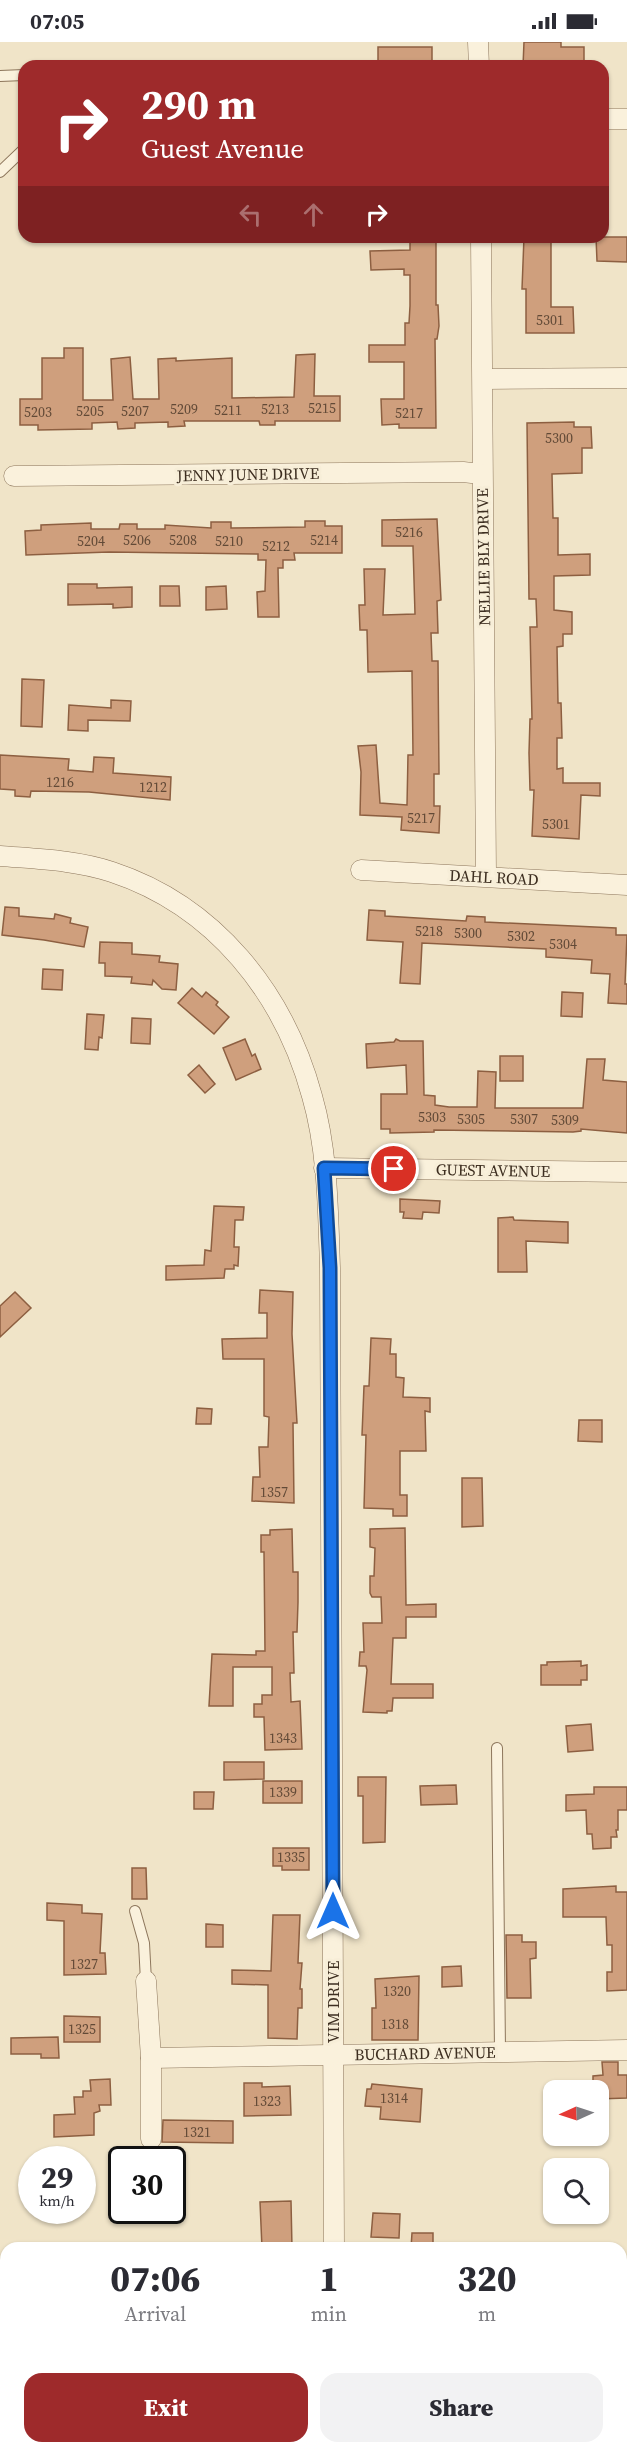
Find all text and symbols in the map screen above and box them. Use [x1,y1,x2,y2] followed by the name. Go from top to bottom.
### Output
[30,6,84,36] text: 07:05
[141,75,256,133] text: 290 m
[42,84,120,162] icon: right
[141,130,304,167] text: Guest Avenue
[234,198,267,231] icon: left
[297,198,330,231] icon: ahead
[360,198,393,231] icon: right
[536,310,564,330] house number: 5301
[308,398,336,418] house number: 5215
[170,399,198,419] house number: 5209
[261,399,289,419] house number: 5213
[214,400,242,420] house number: 5211
[76,401,104,421] house number: 5205
[121,401,149,421] house number: 5207
[24,402,52,422] house number: 5203
[395,403,423,423] house number: 5217
[545,428,573,448] house number: 5300
[175,462,320,486] street label: JENNY JUNE DRIVE
[471,488,495,626] street label: NELLIE BLY DRIVE
[395,522,423,542] house number: 5216
[123,530,151,550] house number: 5206
[169,530,197,550] house number: 5208
[310,530,338,550] house number: 5214
[77,531,105,551] house number: 5204
[215,531,243,551] house number: 5210
[262,536,290,556] house number: 5212
[46,772,74,792] house number: 1216
[139,777,167,797] house number: 1212
[407,808,435,828] house number: 5217
[542,814,570,834] house number: 5301
[449,864,539,890] street label: DAHL ROAD
[415,921,443,941] house number: 5218
[454,923,482,943] house number: 5300
[507,926,535,946] house number: 5302
[549,934,577,954] house number: 5304
[418,1107,446,1127] house number: 5303
[457,1109,485,1129] house number: 5305
[510,1109,538,1129] house number: 5307
[551,1110,579,1130] house number: 5309
[368,1143,419,1194] pin
[377,1152,410,1185] icon: arrive
[436,1158,551,1182] street label: GUEST AVENUE
[260,1482,288,1502] house number: 1357
[269,1728,297,1748] house number: 1343
[269,1782,297,1802] house number: 1339
[277,1847,305,1867] house number: 1335
[301,1879,365,1943] position arrow
[70,1954,98,1974] house number: 1327
[322,1960,344,2043] street label: VIM DRIVE
[383,1981,411,2001] house number: 1320
[381,2014,409,2034] house number: 1318
[68,2019,96,2039] house number: 1325
[354,2041,496,2065] street label: BUCHARD AVENUE
[543,2080,609,2146] north arrow
[543,2080,609,2224] map controls
[380,2088,408,2108] house number: 1314
[253,2091,281,2111] house number: 1323
[183,2122,211,2142] house number: 1321
[108,2146,186,2224] speed limit sign: 30
[41,2157,73,2198] text: 29
[543,2158,609,2224] button: search
[39,2190,75,2211] text: km/h
[110,2254,200,2303] text: 07:06
[319,2254,339,2303] text: 1
[457,2254,517,2303] text: 320
[124,2300,186,2328] text: Arrival
[311,2300,347,2328] text: min
[478,2300,496,2328] text: m
[24,2373,308,2442] button: Exit
[320,2373,603,2442] button: Share

